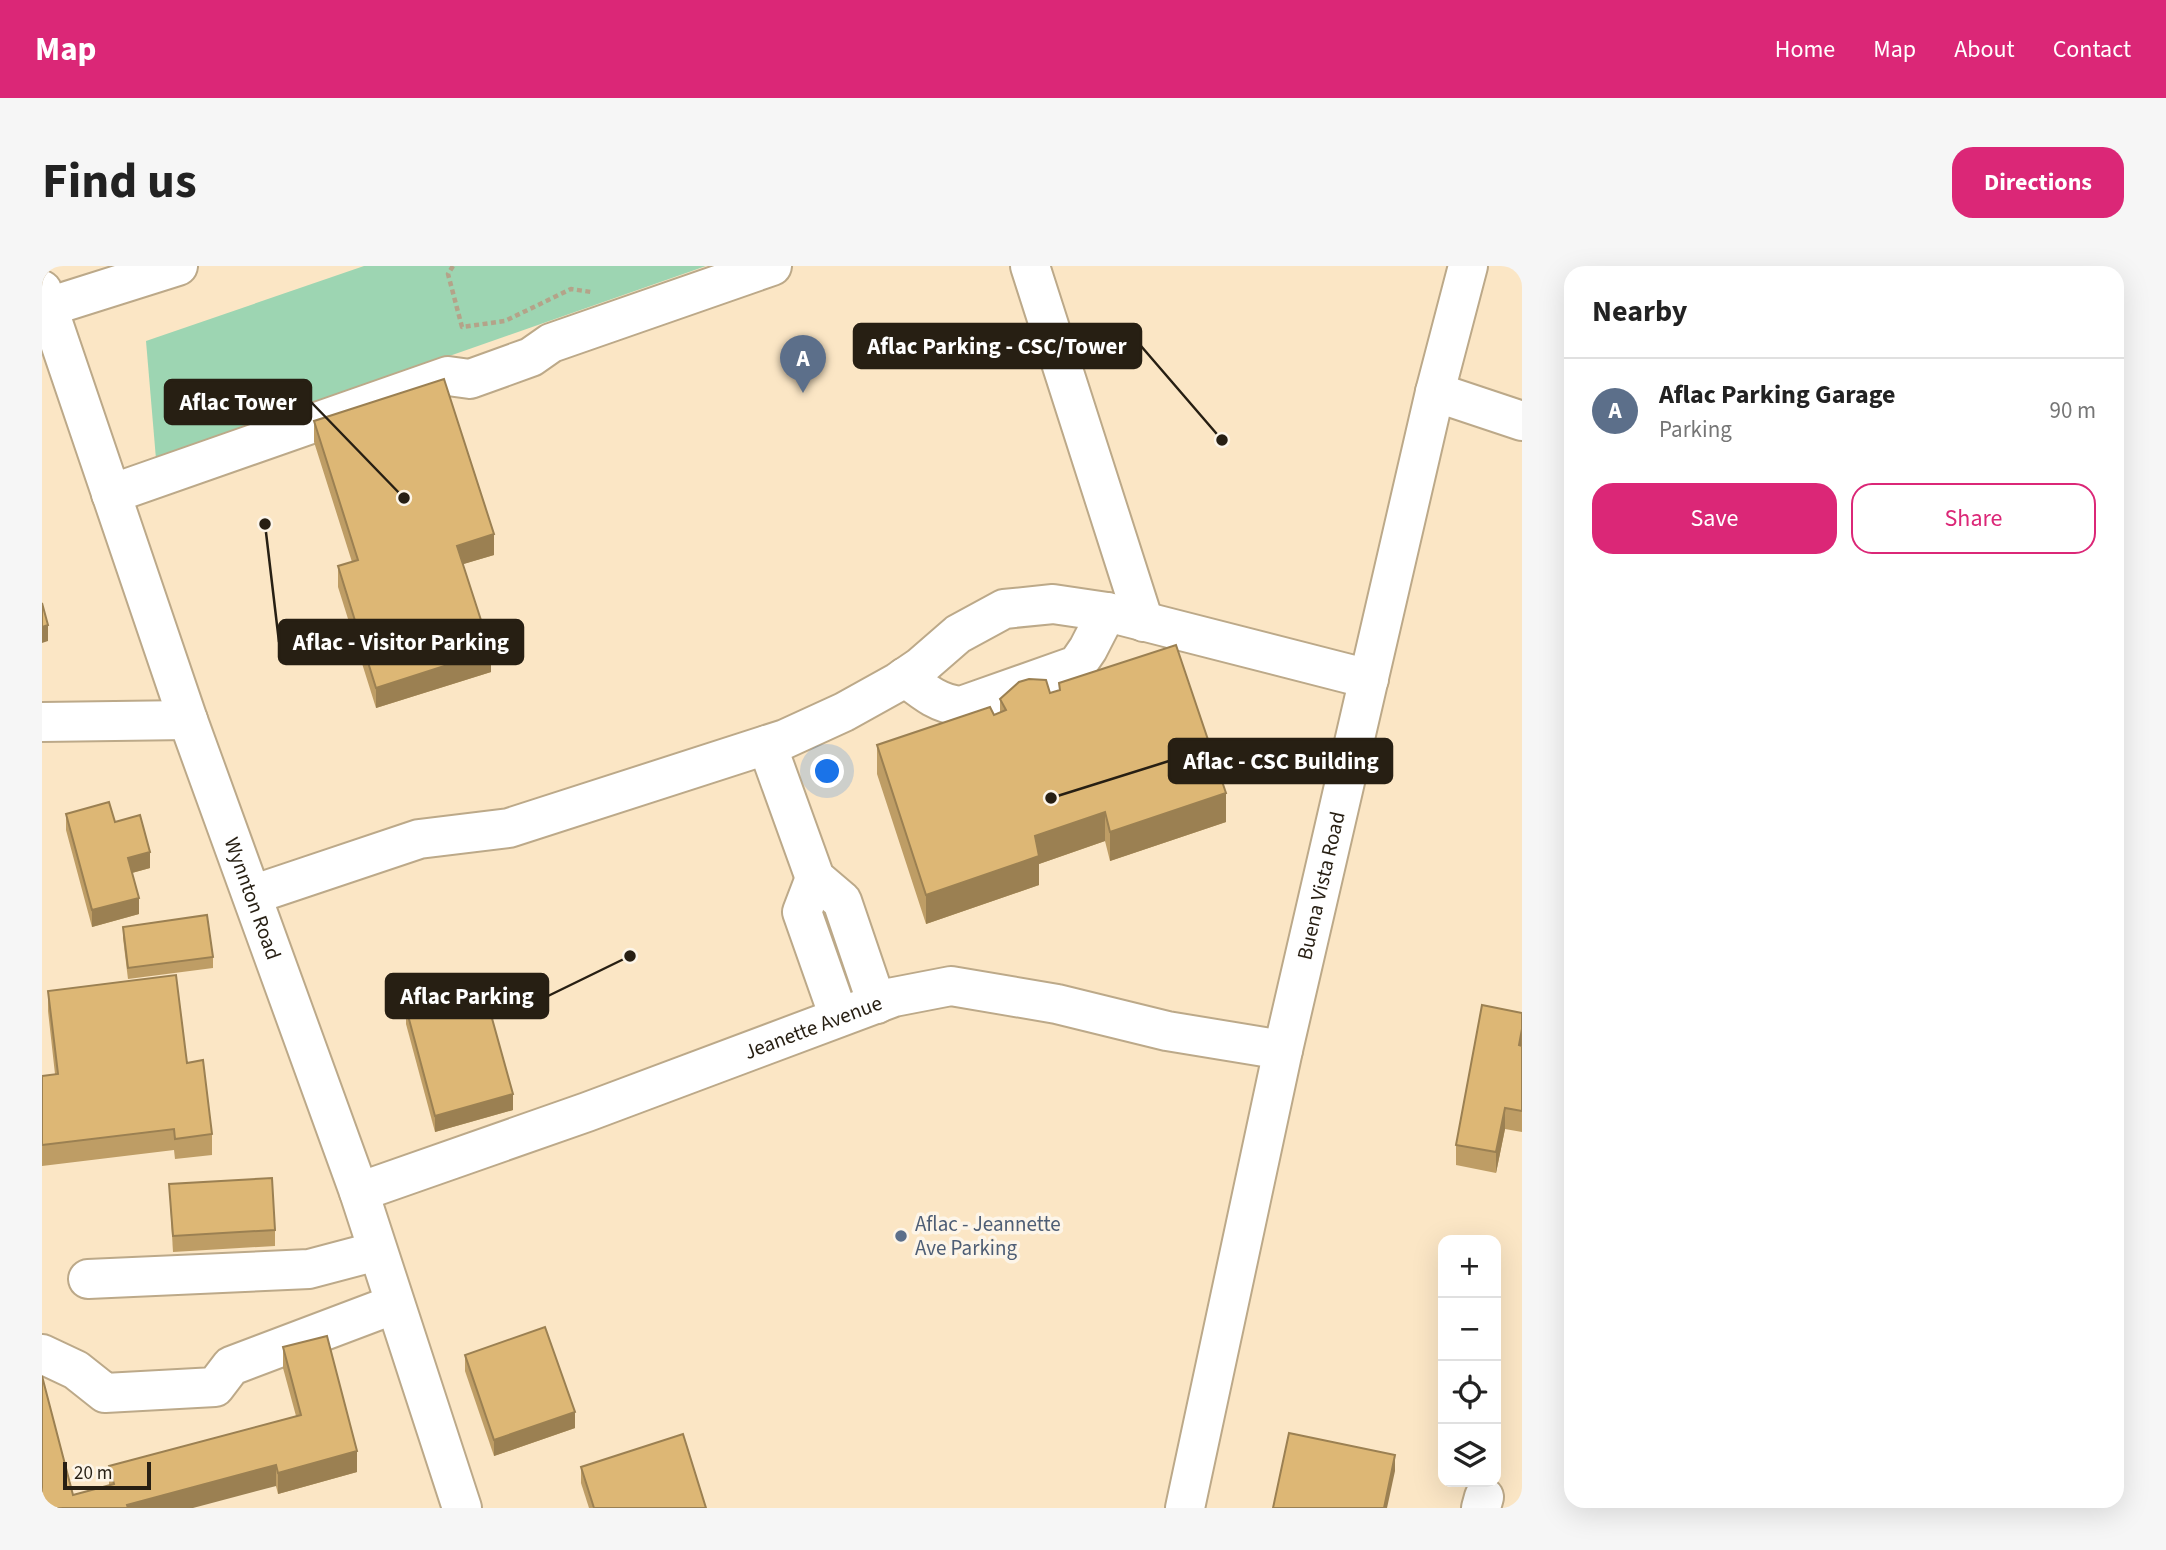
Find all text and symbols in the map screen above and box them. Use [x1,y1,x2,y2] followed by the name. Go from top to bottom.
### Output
[35,26,96,73] text: Map
[1775,32,1835,67] text: Home
[1873,32,1916,67] text: Map
[1954,32,2015,67] text: About
[2053,32,2131,67] text: Contact
[42,147,197,217] text: Find us
[1952,147,2124,218] button: Directions
[1592,290,1687,333] text: Nearby
[854,324,1141,368] callout: Aflac Parking - CSC/Tower
[866,330,1128,363] text: Aflac Parking - CSC/Tower
[780,335,826,393] pin: A
[1659,376,1896,413] text: Aflac Parking Garage
[165,380,311,424] callout: Aflac Tower
[178,386,297,419] text: Aflac Tower
[1608,394,1622,427] text: A
[2049,394,2096,427] text: 90 m
[1659,413,1732,446] text: Parking
[1592,483,1837,554] button: Save
[1851,483,2096,554] button: Share
[279,620,523,664] callout: Aflac - Visitor Parking
[292,626,509,659] text: Aflac - Visitor Parking
[1169,739,1392,783] callout: Aflac - CSC Building
[1182,745,1379,778] text: Aflac - CSC Building
[810,754,844,788] your location
[1289,809,1353,963] street label: Buena Vista Road
[217,833,289,964] street label: Wynnton Road
[386,974,548,1018] callout: Aflac Parking
[399,980,534,1013] text: Aflac Parking
[740,988,886,1067] street label: Jeanette Avenue
[915,1209,1061,1263] place label: Aflac - Jeannette Ave Parking
[893,1228,909,1244] marker: Aflac - Jeannette Ave Parking
[1438,1235,1501,1487] map controls
[1438,1235,1501,1298] button: +
[1438,1298,1501,1361] button: −
[1438,1361,1501,1424] button: locate
[1438,1424,1501,1487] button: layers
[63,1459,150,1491] scale bar
[74,1460,112,1487] text: 20 m

